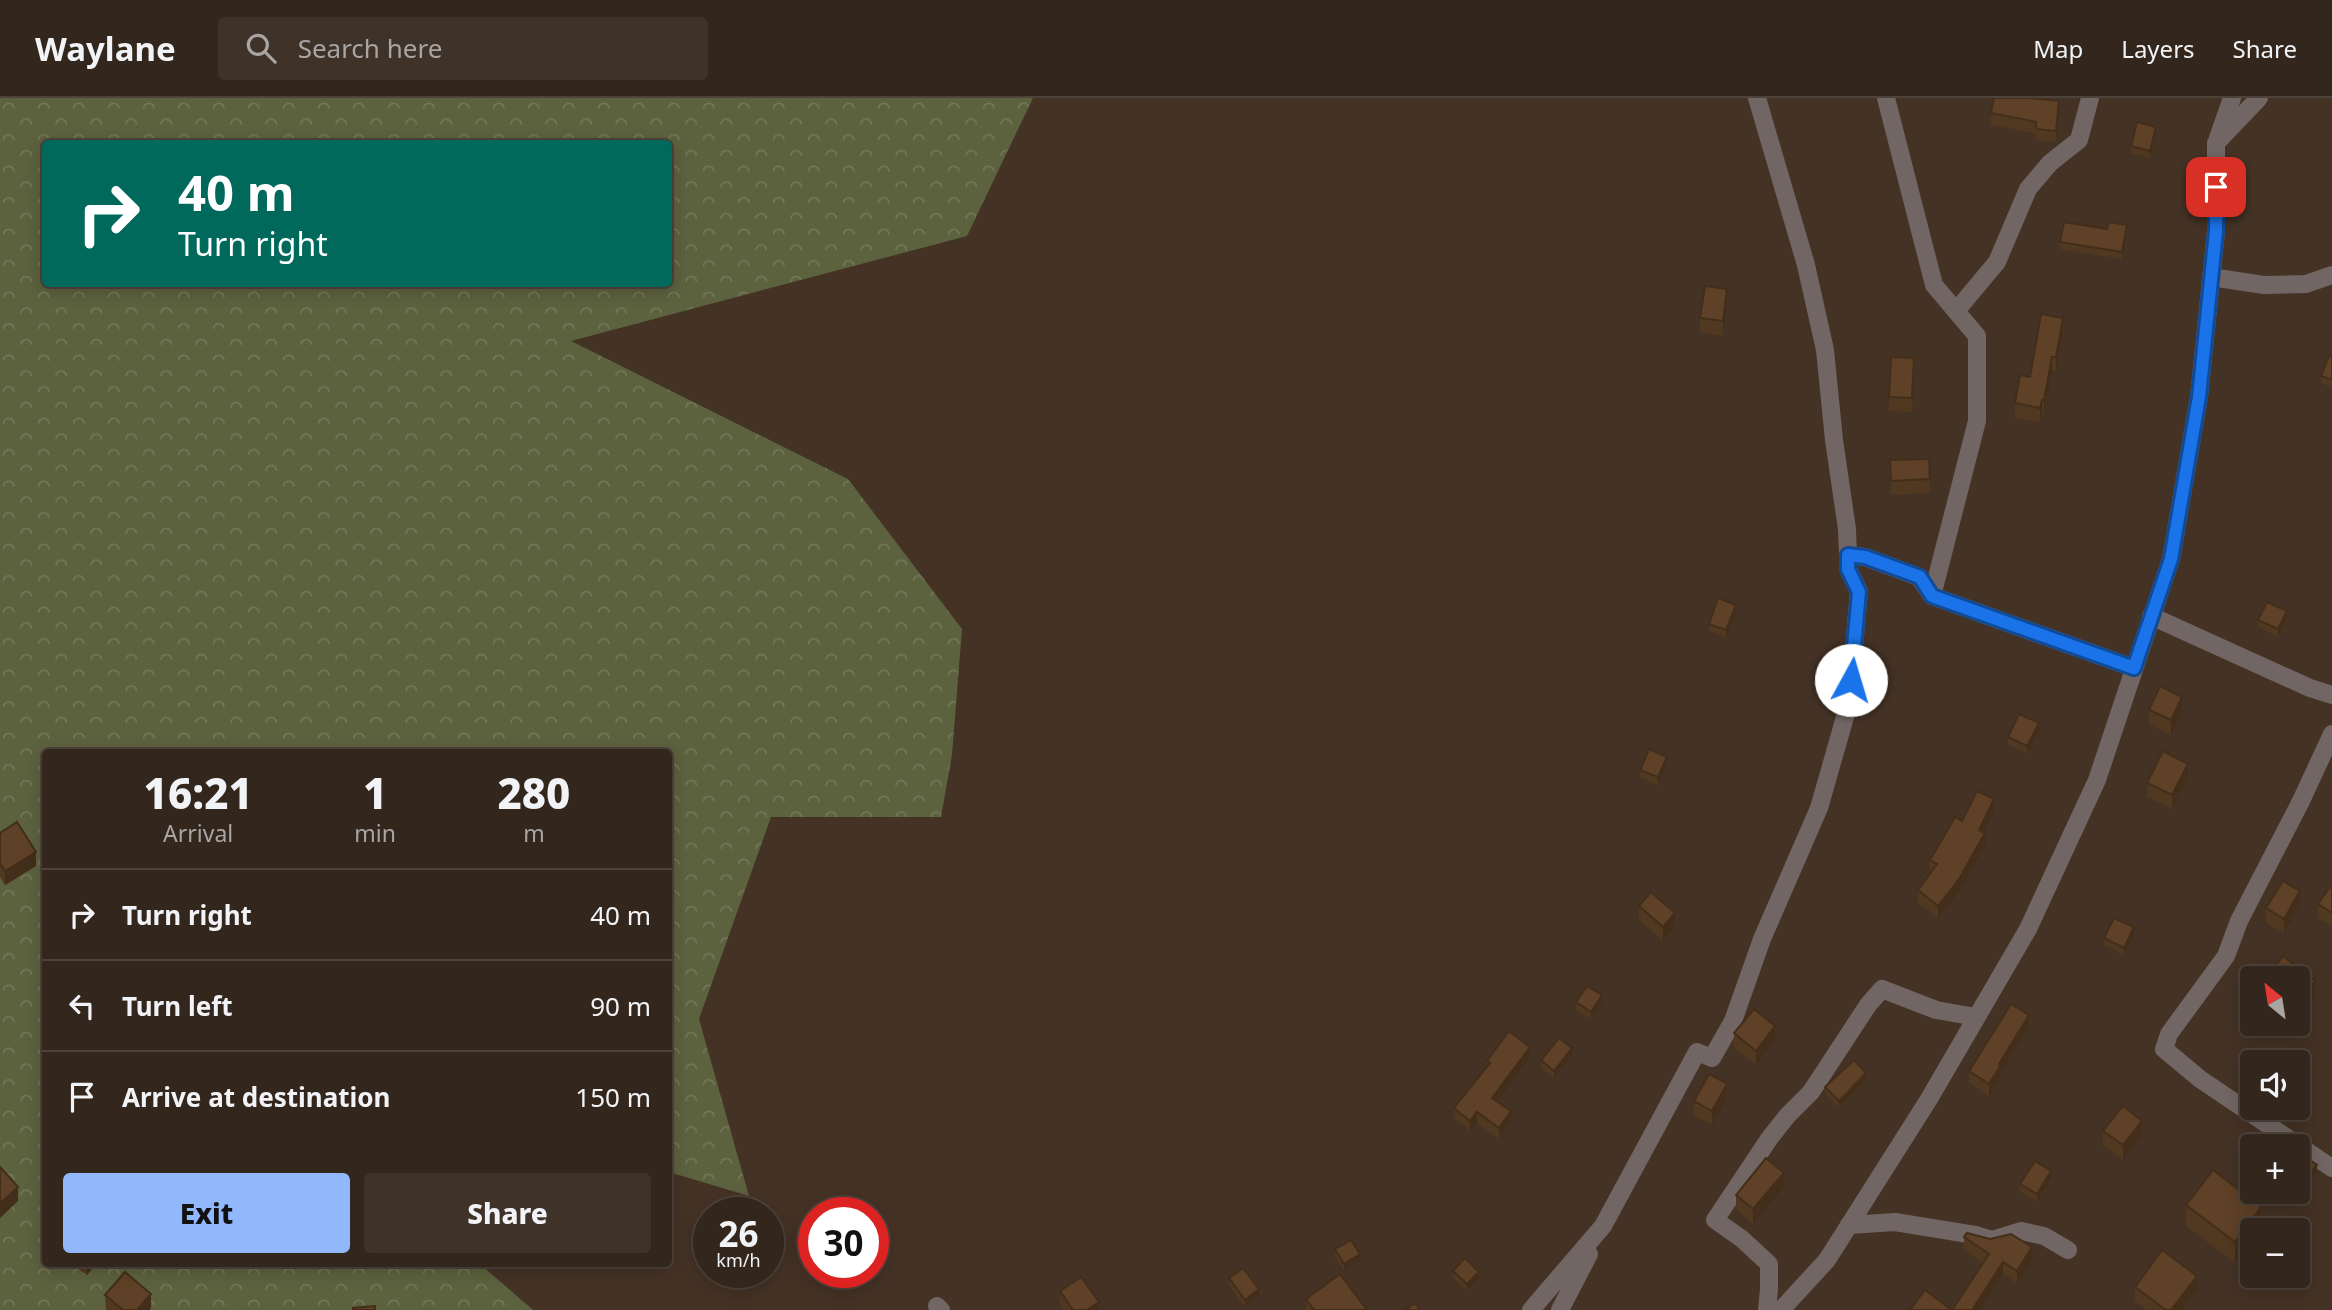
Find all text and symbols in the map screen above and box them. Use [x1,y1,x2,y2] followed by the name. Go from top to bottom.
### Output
[218,17,708,80] search box
[35,26,176,71] text: Waylane
[242,29,280,67] icon: search
[298,30,442,66] text: Search here
[2033,32,2083,65] text: Map
[2121,32,2195,65] text: Layers
[2233,32,2297,65] text: Share
[2186,157,2246,217] pin
[178,159,295,225] text: 40 m
[63,168,154,259] icon: right
[2197,168,2235,206] icon: arrive
[178,222,328,265] text: Turn right
[1814,643,1888,717] position arrow
[144,764,253,821] text: 16:21
[363,764,387,821] text: 1
[498,764,570,821] text: 280
[163,817,233,849] text: Arrival
[354,817,396,849] text: min
[523,817,545,849] text: m
[63,896,101,934] icon: right
[122,897,252,933] text: Turn right
[590,897,651,933] text: 40 m
[2240,966,2310,1036] north arrow
[2240,966,2310,1288] map controls
[63,987,101,1025] icon: left
[122,988,233,1024] text: Turn left
[590,988,651,1024] text: 90 m
[2240,1050,2310,1120] button: sound
[63,1078,101,1116] icon: arrive
[122,1079,391,1115] text: Arrive at destination
[575,1079,651,1115] text: 150 m
[2240,1134,2310,1204] button: +
[63,1173,350,1253] button: Exit
[364,1173,651,1253] button: Share
[798,1197,889,1288] speed limit sign: 30
[718,1210,759,1257] text: 26
[2240,1218,2310,1288] button: −
[716,1248,761,1272] text: km/h

